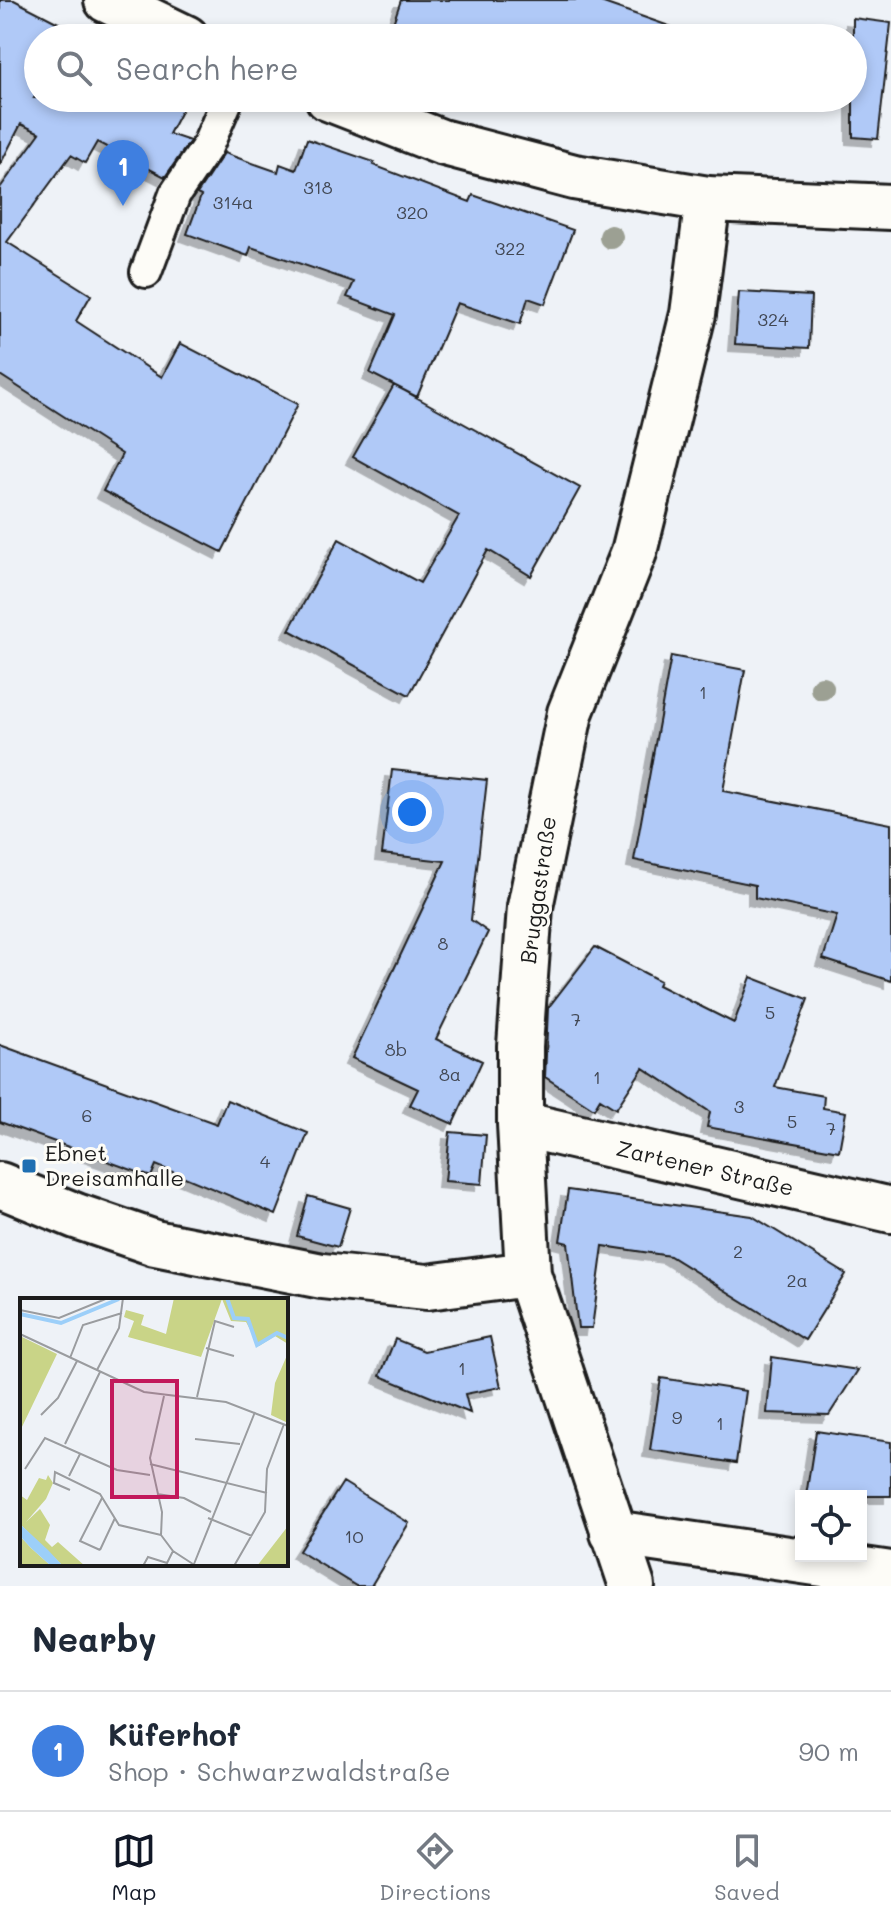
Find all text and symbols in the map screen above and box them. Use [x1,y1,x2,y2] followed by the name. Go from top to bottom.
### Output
[24,24,867,112] search box
[52,46,96,90] icon: search
[116,48,299,88] text: Search here
[97,140,149,206] pin: 1
[303,175,333,199] house number: 318
[213,190,253,214] house number: 314a
[396,200,428,224] house number: 320
[495,236,525,260] house number: 322
[757,307,789,331] house number: 324
[699,680,707,704] house number: 1
[392,792,432,832] your location
[513,814,562,966] street label: Bruggastraße
[438,931,449,955] house number: 8
[765,1000,775,1024] house number: 5
[571,1007,581,1031] house number: 7
[385,1037,407,1061] house number: 8b
[439,1062,461,1086] house number: 8a
[593,1065,601,1089] house number: 1
[734,1094,744,1118] house number: 3
[82,1103,92,1127] house number: 6
[787,1109,797,1133] house number: 5
[826,1116,836,1140] house number: 7
[614,1133,797,1202] street label: Zartener Straße
[45,1138,184,1192] place label: Ebnet Dreisamhalle
[260,1149,271,1173] house number: 4
[20,1157,38,1175] marker: Ebnet Dreisamhalle
[733,1239,743,1263] house number: 2
[786,1268,808,1292] house number: 2a
[20,1298,288,1566] inset map
[458,1356,466,1380] house number: 1
[672,1405,683,1429] house number: 9
[716,1411,724,1435] house number: 1
[795,1490,867,1562] map controls
[795,1490,867,1562] button: locate
[344,1524,364,1548] house number: 10
[32,1616,157,1661] text: Nearby
[108,1714,240,1754] text: Küferhof
[52,1734,64,1768] text: 1
[799,1734,859,1768] text: 90 m
[108,1754,451,1788] text: Shop · Schwarzwaldstraße
[112,1829,156,1906] tab: Map
[379,1829,491,1906] tab: Directions
[714,1829,779,1906] tab: Saved

